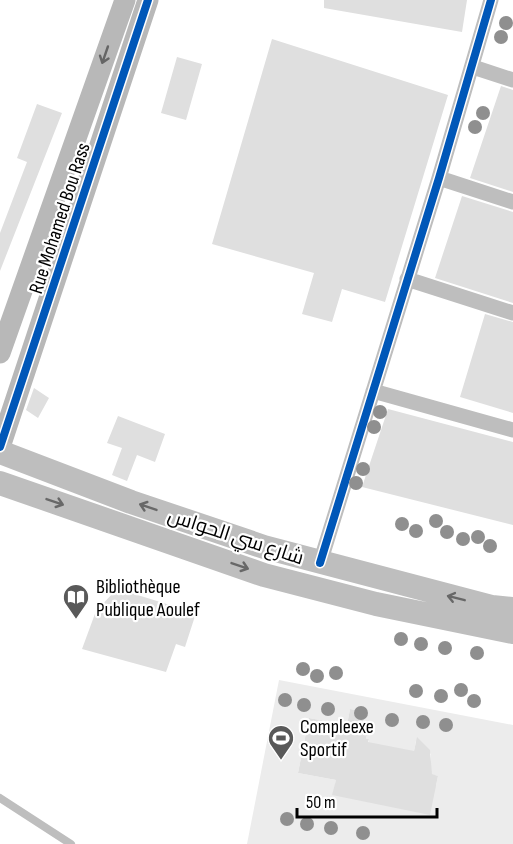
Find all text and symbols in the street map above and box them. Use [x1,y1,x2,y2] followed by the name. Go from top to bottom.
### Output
[99,45,110,64] one-way arrow
[24,140,96,297] street label: Rue Mohamed Bou Rass
[45,498,64,509] one-way arrow
[139,501,158,512] one-way arrow
[164,504,307,572] street label: شارع سي الحواس
[230,562,248,573] one-way arrow
[96,575,200,622] place label: Bibliothèque Publique Aoulef
[61,582,91,620] library icon: Bibliothèque Publique Aoulef
[446,591,465,603] one-way arrow
[300,715,374,762] place label: Compleexe Sportif
[266,723,296,761] sports icon: Compleexe Sportif
[297,781,436,819] scale bar
[306,792,336,813] text: 50 m

